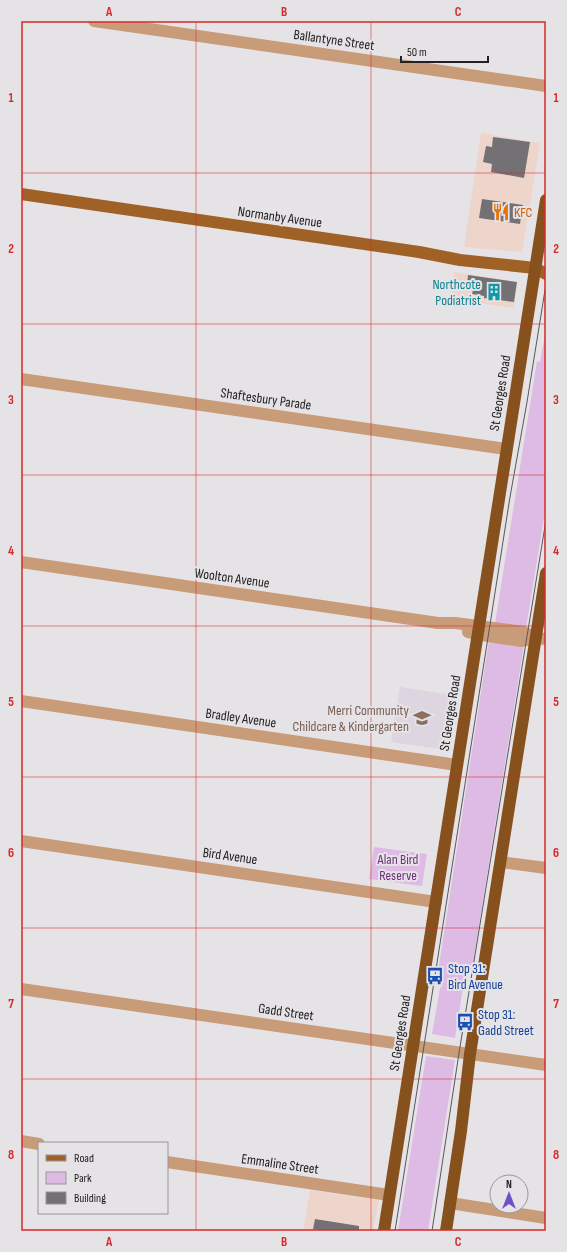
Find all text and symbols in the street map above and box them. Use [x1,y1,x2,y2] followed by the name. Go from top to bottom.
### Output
[105,4,113,20] text: A
[281,4,287,20] text: B
[455,4,462,20] text: C
[292,26,376,54] street label: Ballantyne Street
[401,38,488,64] scale bar
[407,45,427,60] text: 50 m
[8,90,14,106] text: 1
[553,90,559,106] text: 1
[491,202,511,222] restaurant icon: KFC
[237,203,323,231] street label: Normanby Avenue
[514,204,533,221] place label: KFC
[8,241,14,257] text: 2
[553,241,559,257] text: 2
[432,276,481,309] place label: Northcote Podiatrist
[484,282,504,302] building icon: Northcote Podiatrist
[486,354,514,432] street label: St Georges Road
[220,384,312,414] street label: Shaftesbury Parade
[8,392,14,408] text: 3
[553,392,559,408] text: 3
[8,543,14,559] text: 4
[553,543,559,559] text: 4
[193,564,271,592] street label: Woolton Avenue
[436,674,464,752] street label: St Georges Road
[8,694,14,710] text: 5
[553,694,559,710] text: 5
[293,702,410,735] place label: Merri Community Childcare & Kindergarten
[205,705,277,731] street label: Bradley Avenue
[412,708,432,728] school or university icon: Merri Community Childcare & Kindergarten
[202,844,258,868] street label: Bird Avenue
[8,845,14,861] text: 6
[553,845,559,861] text: 6
[377,851,419,884] park label: Alan Bird Reserve
[448,960,503,993] place label: Stop 31: Bird Avenue
[425,966,445,986] bus stop icon: Stop 31: Bird Avenue
[386,994,414,1072] street label: St Georges Road
[8,996,14,1012] text: 7
[553,996,559,1012] text: 7
[257,1000,315,1024] street label: Gadd Street
[478,1006,534,1039] place label: Stop 31: Gadd Street
[455,1012,475,1032] bus stop icon: Stop 31: Gadd Street
[38,1142,168,1214] legend
[8,1147,14,1163] text: 8
[553,1147,559,1163] text: 8
[240,1150,320,1178] street label: Emmaline Street
[74,1151,94,1166] text: Road
[74,1171,92,1186] text: Park
[489,1174,529,1214] north arrow
[506,1178,512,1191] text: N
[74,1191,106,1206] text: Building
[105,1234,113,1250] text: A
[281,1234,287,1250] text: B
[455,1234,462,1250] text: C

